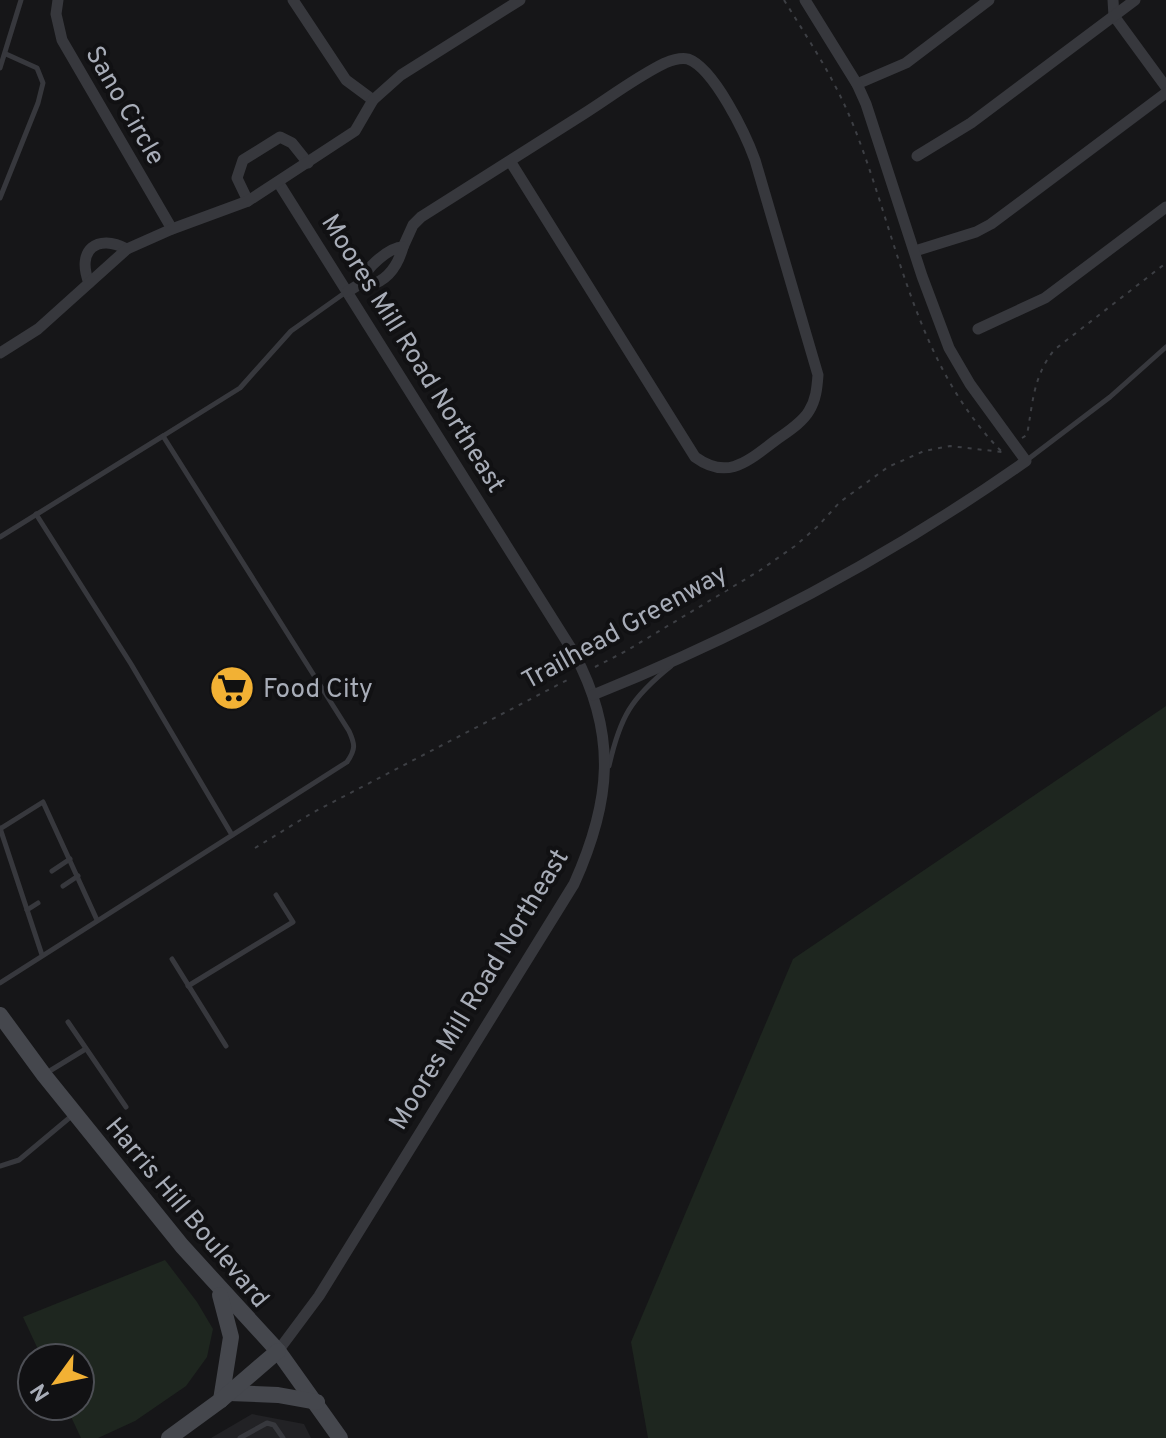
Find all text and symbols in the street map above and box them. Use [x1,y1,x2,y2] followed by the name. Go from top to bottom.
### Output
[77,41,171,172] street label: Sano Circle
[312,209,511,500] street label: Moores Mill Road Northeast
[517,558,734,698] street label: Trailhead Greenway
[208,664,256,712] supermarket icon: Food City
[263,674,373,707] place label: Food City
[383,844,577,1137] street label: Moores Mill Road Northeast
[97,1112,275,1316] street label: Harris Hill Boulevard
[16,1342,96,1422] north arrow
[26,1378,57,1406] text: N

